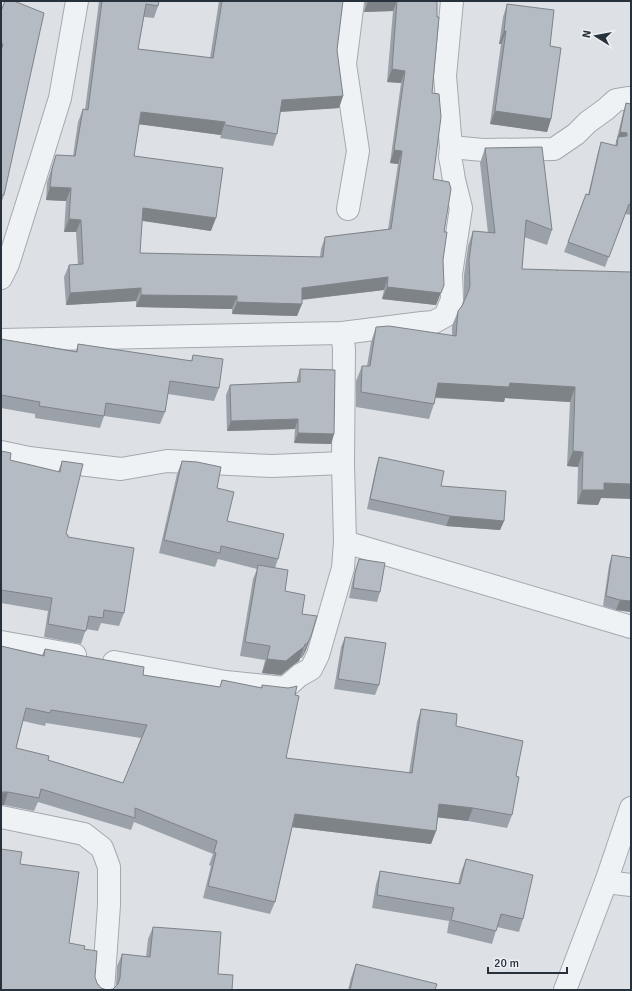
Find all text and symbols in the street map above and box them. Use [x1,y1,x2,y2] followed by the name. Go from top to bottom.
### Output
[576,16,616,56] north arrow
[580,29,594,39] text: N
[488,949,567,975] scale bar
[494,956,519,971] text: 20 m

